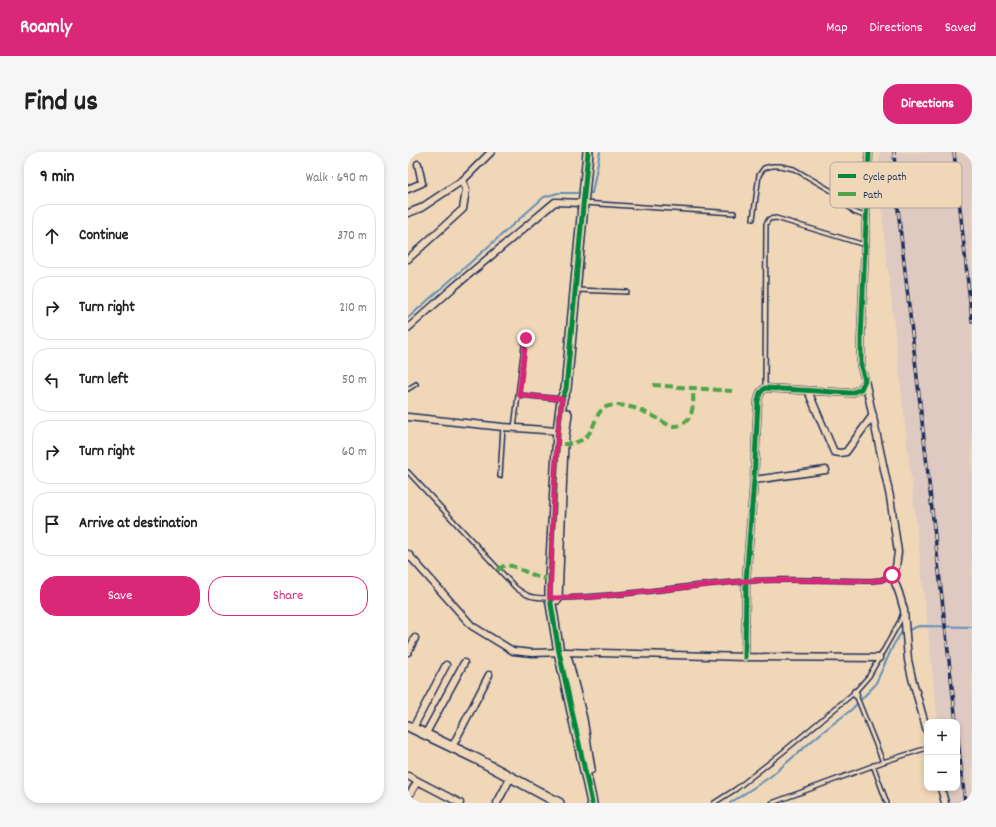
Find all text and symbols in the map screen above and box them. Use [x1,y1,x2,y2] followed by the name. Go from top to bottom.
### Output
[20,15,72,42] text: Roamly
[826,18,848,38] text: Map
[870,18,923,38] text: Directions
[945,18,976,38] text: Saved
[24,84,98,124] text: Find us
[883,84,972,124] button: Directions
[830,162,962,208] legend
[40,166,74,190] text: 9 min
[306,169,368,188] text: Walk · 690 m
[863,170,907,186] text: Cycle path
[863,188,882,204] text: Path
[41,225,63,247] icon: ahead
[79,225,128,247] text: Continue
[337,227,367,246] text: 370 m
[41,297,63,319] icon: right
[79,297,135,319] text: Turn right
[339,299,367,318] text: 210 m
[517,329,535,347] route end
[41,369,63,391] icon: left
[79,369,128,391] text: Turn left
[342,371,367,390] text: 50 m
[41,441,63,463] icon: right
[79,441,135,463] text: Turn right
[342,443,367,462] text: 60 m
[41,513,63,535] icon: arrive
[79,513,197,535] text: Arrive at destination
[883,566,901,584] route start
[40,576,200,616] button: Save
[208,576,368,616] button: Share
[924,719,960,791] map controls
[924,719,960,755] button: +
[924,755,960,791] button: −

